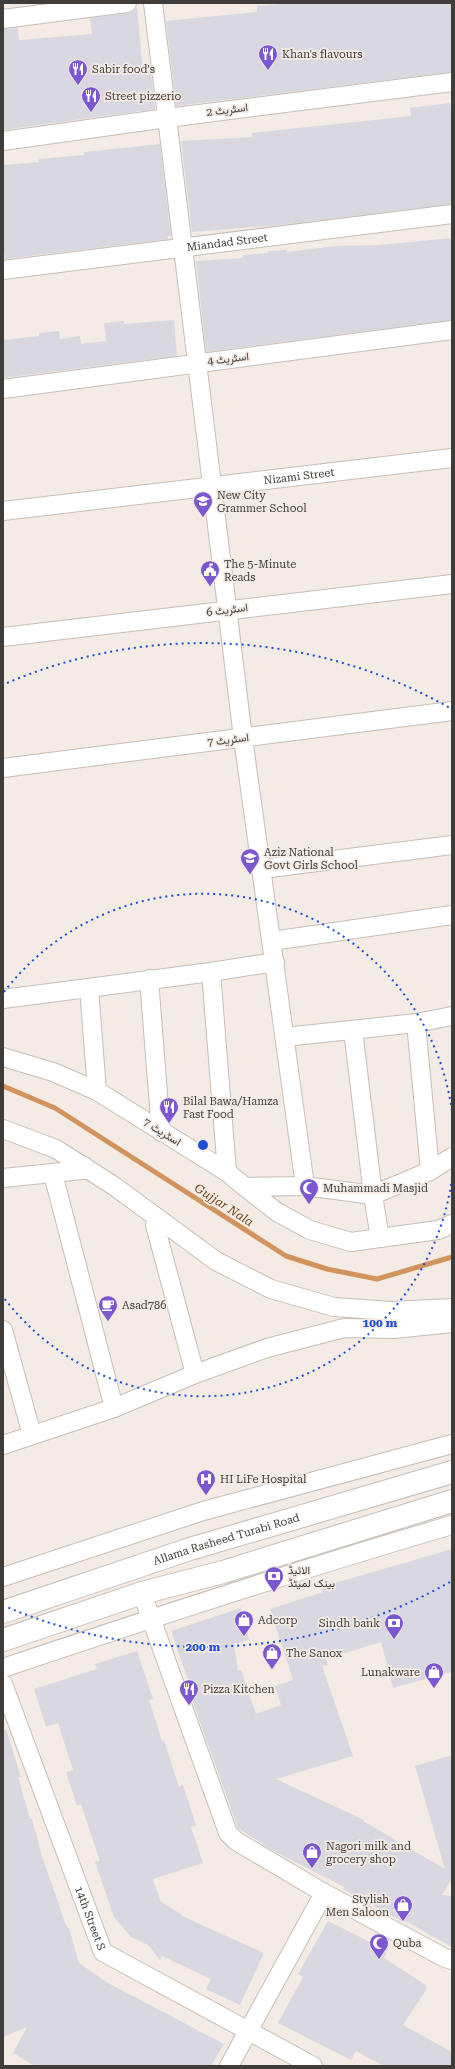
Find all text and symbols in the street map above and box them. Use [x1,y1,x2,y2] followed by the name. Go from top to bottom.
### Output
[257,43,279,71] restaurant icon: Khan's flavours
[282,48,362,61] place label: Khan's flavours
[67,58,89,86] restaurant icon: Sabir food's
[92,63,155,76] place label: Sabir food's
[80,85,102,113] restaurant icon: Street pizzerio
[105,90,181,103] place label: Street pizzerio
[205,101,249,119] street label: اسٹریٹ 2
[186,231,268,254] street label: Miandad Street
[206,350,250,368] street label: اسٹریٹ 4
[263,465,335,487] street label: Nizami Street
[217,489,307,515] place label: New City Grammer School
[192,490,214,518] school or university icon: New City Grammer School
[224,558,296,584] place label: The 5-Minute Reads
[199,559,221,587] public building icon: The 5-Minute Reads
[205,601,249,619] street label: اسٹریٹ 6
[206,731,250,749] street label: اسٹریٹ 7
[264,846,359,872] place label: Aziz National Govt Girls School
[239,847,261,875] school or university icon: Aziz National Govt Girls School
[183,1095,278,1121] place label: Bilal Bawa/Hamza Fast Food
[158,1096,180,1124] restaurant icon: Bilal Bawa/Hamza Fast Food
[141,1115,183,1149] street label: اسٹریٹ 7
[196,1138,210,1152] centre of rings
[298,1177,320,1205] mosque icon: Muhammadi Masjid
[192,1181,256,1229] water label: Gujjar Nala
[323,1182,428,1195] place label: Muhammadi Masjid
[97,1294,119,1322] cafe icon: Asad786
[122,1299,166,1312] place label: Asad786
[363,1316,398,1330] text: 100 m
[195,1468,217,1496] hospital icon: HI LiFe Hospital
[220,1473,307,1486] place label: HI LiFe Hospital
[151,1511,301,1567] street label: Allama Rasheed Turabi Road
[288,1564,335,1590] place label: الائیڈ بینک لمیٹڈ
[263,1565,285,1593] bank icon: الائیڈ بینک لمیٹڈ
[233,1609,255,1637] shop icon: Adcorp
[383,1612,405,1640] bank icon: Sindh bank
[258,1614,297,1627] place label: Adcorp
[319,1617,380,1630] place label: Sindh bank
[186,1640,221,1654] text: 200 m
[261,1642,283,1670] shop icon: The Sanox
[286,1647,343,1660] place label: The Sanox
[423,1661,445,1689] shop icon: Lunakware
[361,1666,420,1679] place label: Lunakware
[178,1678,200,1706] restaurant icon: Pizza Kitchen
[203,1683,275,1696] place label: Pizza Kitchen
[326,1840,411,1866] place label: Nagori milk and grocery shop
[301,1841,323,1869] shop icon: Nagori milk and grocery shop
[72,1884,108,1952] street label: 14th Street S
[326,1893,389,1919] place label: Stylish Men Saloon
[392,1894,414,1922] shop icon: Stylish Men Saloon
[368,1932,390,1960] mosque icon: Quba
[393,1937,422,1950] place label: Quba

